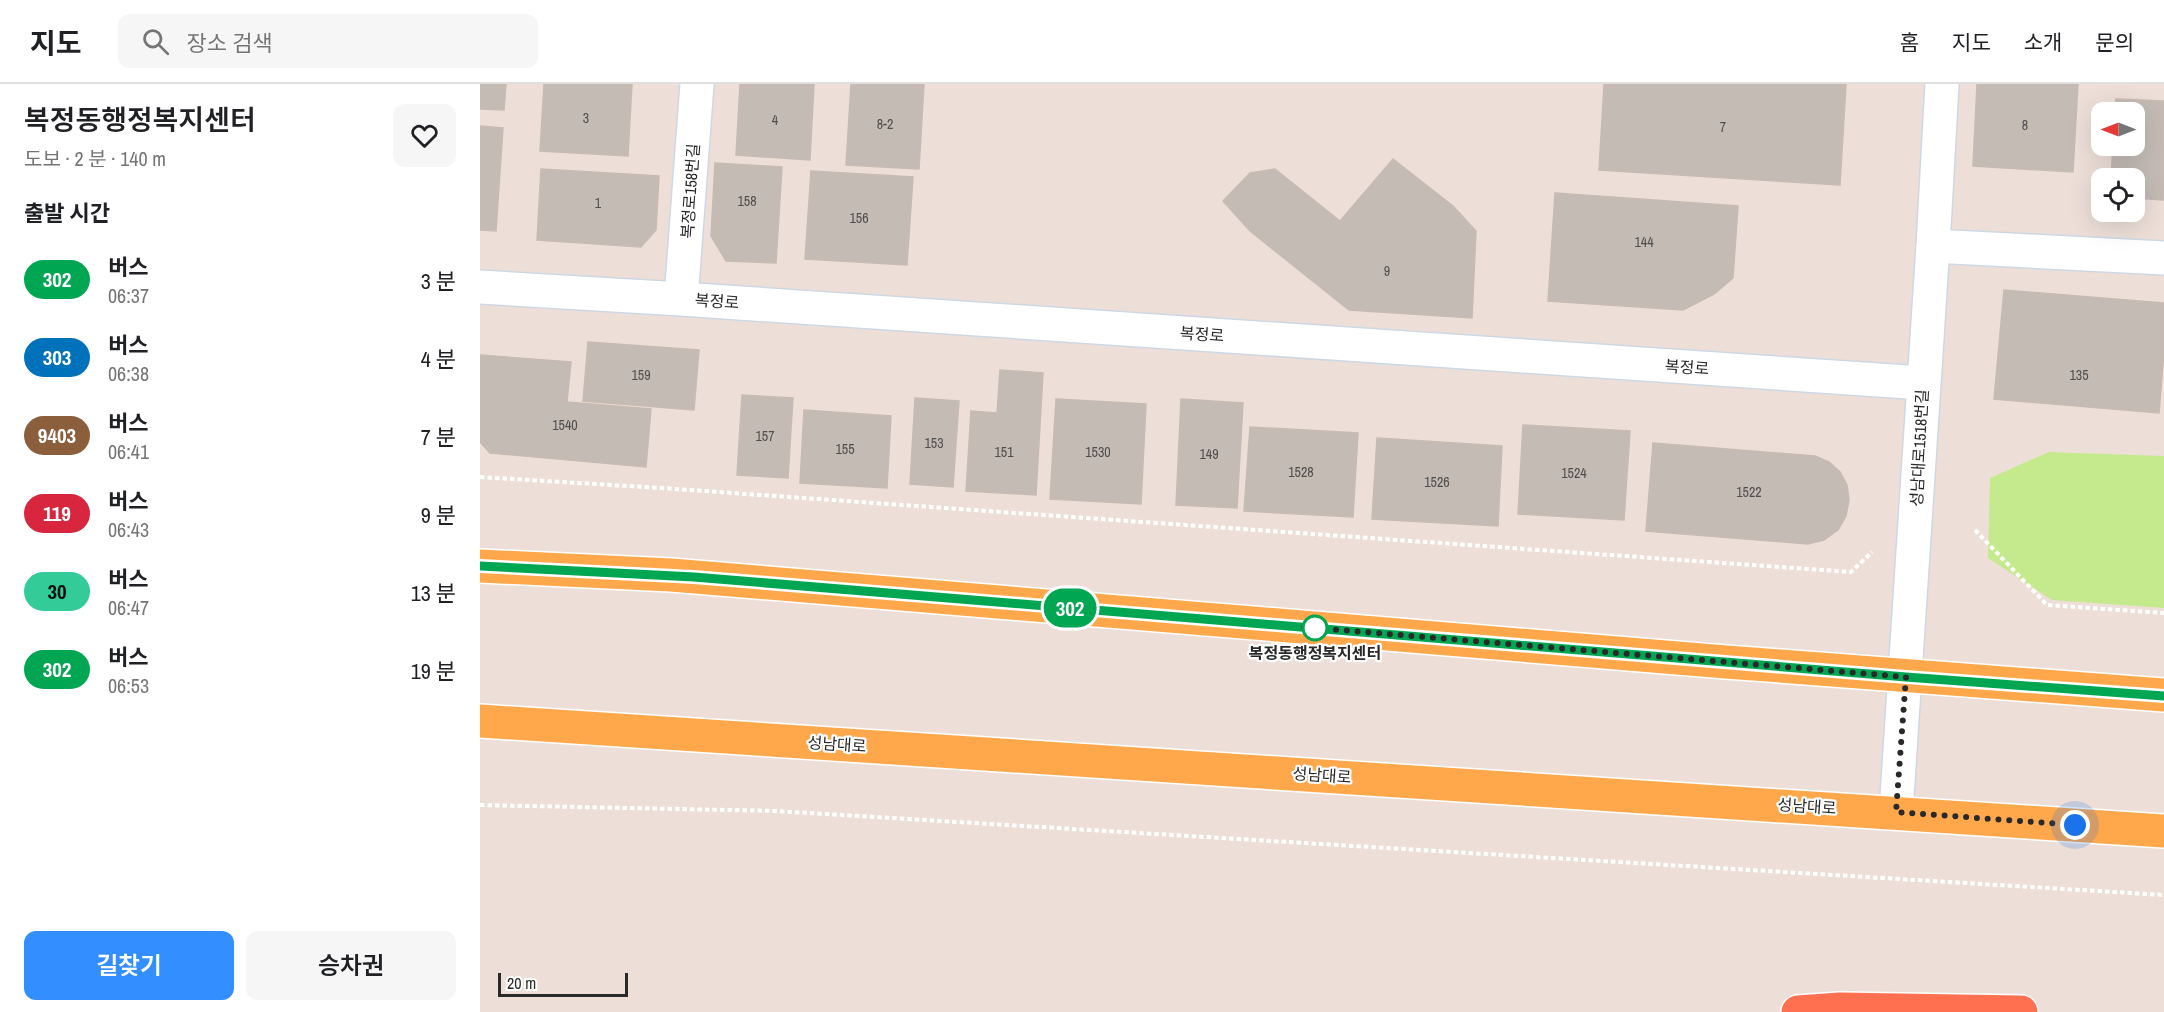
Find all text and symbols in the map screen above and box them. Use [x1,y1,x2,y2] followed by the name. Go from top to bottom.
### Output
[118,14,538,68] search box
[30,24,82,62] text: 지도
[139,25,172,58] icon: search
[187,28,273,58] text: 장소 검색
[1900,28,1919,57] text: 홈
[1952,28,1991,57] text: 지도
[2024,28,2062,57] text: 소개
[2095,28,2134,57] text: 문의
[24,101,256,139] text: 복정동행정복지센터
[2091,102,2145,156] north arrow
[2091,102,2145,222] map controls
[393,104,456,167] button: heart
[583,109,589,127] house number: 3
[772,111,779,129] house number: 4
[877,115,893,133] house number: 8-2
[2022,116,2028,134] house number: 8
[1720,118,1726,136] house number: 7
[676,143,704,239] street label: 복정로158번길
[24,145,166,172] text: 도보 · 2 분 · 140 m
[2091,168,2145,222] button: locate
[737,192,757,210] house number: 158
[595,194,602,212] house number: 1
[24,198,110,228] text: 출발 시간
[849,209,869,227] house number: 156
[1634,233,1654,251] house number: 144
[108,252,148,282] text: 버스
[1384,262,1390,280] house number: 9
[43,265,71,294] text: 302
[421,266,456,296] text: 3 분
[108,282,149,309] text: 06:37
[694,288,740,314] street label: 복정로
[1179,321,1225,347] street label: 복정로
[108,330,148,360] text: 버스
[43,343,71,372] text: 303
[421,344,456,374] text: 4 분
[1664,354,1710,380] street label: 복정로
[108,360,149,387] text: 06:38
[631,366,651,384] house number: 159
[2069,366,2089,384] house number: 135
[1905,389,1933,507] street label: 성남대로1518번길
[108,408,148,438] text: 버스
[552,416,578,434] house number: 1540
[38,421,76,450] text: 9403
[421,422,456,452] text: 7 분
[755,427,775,445] house number: 157
[924,434,944,452] house number: 153
[108,438,149,465] text: 06:41
[835,440,855,458] house number: 155
[994,443,1014,461] house number: 151
[1085,443,1111,461] house number: 1530
[1199,445,1219,463] house number: 149
[1288,463,1314,481] house number: 1528
[1561,464,1587,482] house number: 1524
[1424,473,1450,491] house number: 1526
[1736,483,1762,501] house number: 1522
[108,486,148,516] text: 버스
[43,499,71,528] text: 119
[421,500,456,530] text: 9 분
[108,516,149,543] text: 06:43
[108,564,148,594] text: 버스
[47,577,67,606] text: 30
[411,578,456,608] text: 13 분
[1036,588,1104,628] line badge: 302
[108,594,149,621] text: 06:47
[1056,594,1084,623] text: 302
[1302,615,1328,641] marker: 복정동행정복지센터
[108,642,148,672] text: 버스
[1249,642,1381,664] place label: 복정동행정복지센터
[43,655,71,684] text: 302
[411,656,456,686] text: 19 분
[108,672,149,699] text: 06:53
[807,731,867,757] street label: 성남대로
[1292,762,1352,788] street label: 성남대로
[1777,793,1837,819] street label: 성남대로
[2060,810,2090,840] your location
[24,931,234,1000] button: 길찾기
[246,931,456,1000] button: 승차권
[498,970,628,998] scale bar
[507,972,536,994] text: 20 m

